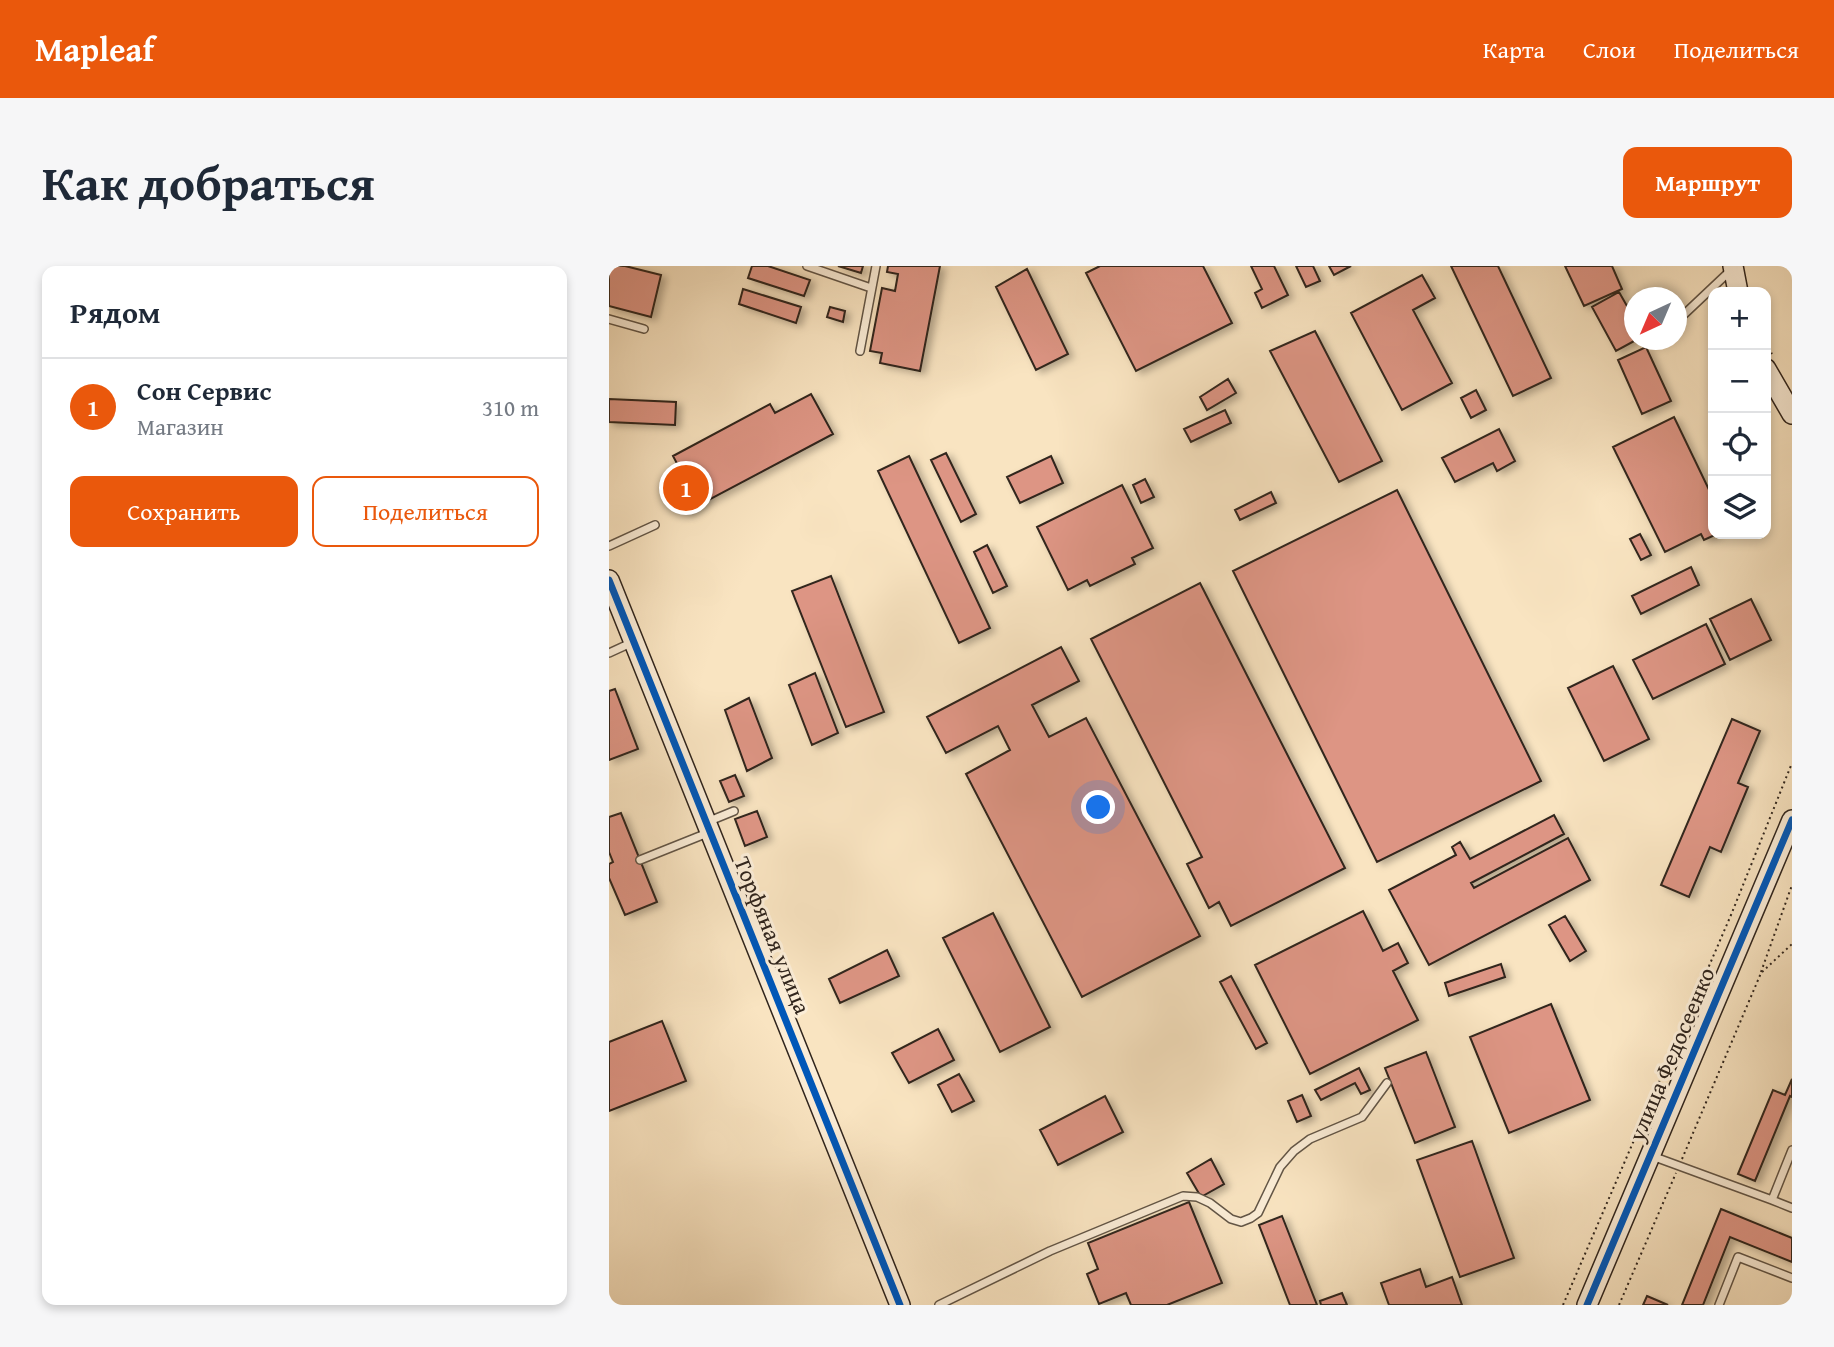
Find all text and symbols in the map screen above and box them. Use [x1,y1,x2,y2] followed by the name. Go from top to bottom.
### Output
[35,25,154,73] text: Mapleaf
[1483,32,1545,67] text: Карта
[1583,32,1636,67] text: Слои
[1674,32,1799,67] text: Поделиться
[42,146,375,218] text: Как добраться
[1623,147,1792,218] button: Маршрут
[1624,287,1687,350] north arrow
[1708,287,1771,539] map controls
[1708,287,1771,350] button: +
[70,290,161,334] text: Рядом
[1708,350,1771,413] button: −
[137,371,271,410] text: Сон Сервис
[87,391,99,424] text: 1
[482,391,539,424] text: 310 m
[137,410,224,443] text: Магазин
[1708,413,1771,476] button: locate
[663,462,709,514] pin: 1
[70,476,298,547] button: Сохранить
[312,476,539,547] button: Поделиться
[1708,476,1771,539] button: layers
[1081,790,1115,824] your location
[726,851,820,1019] street label: Торфяная улица
[1619,962,1723,1147] street label: улица Федосеенко

